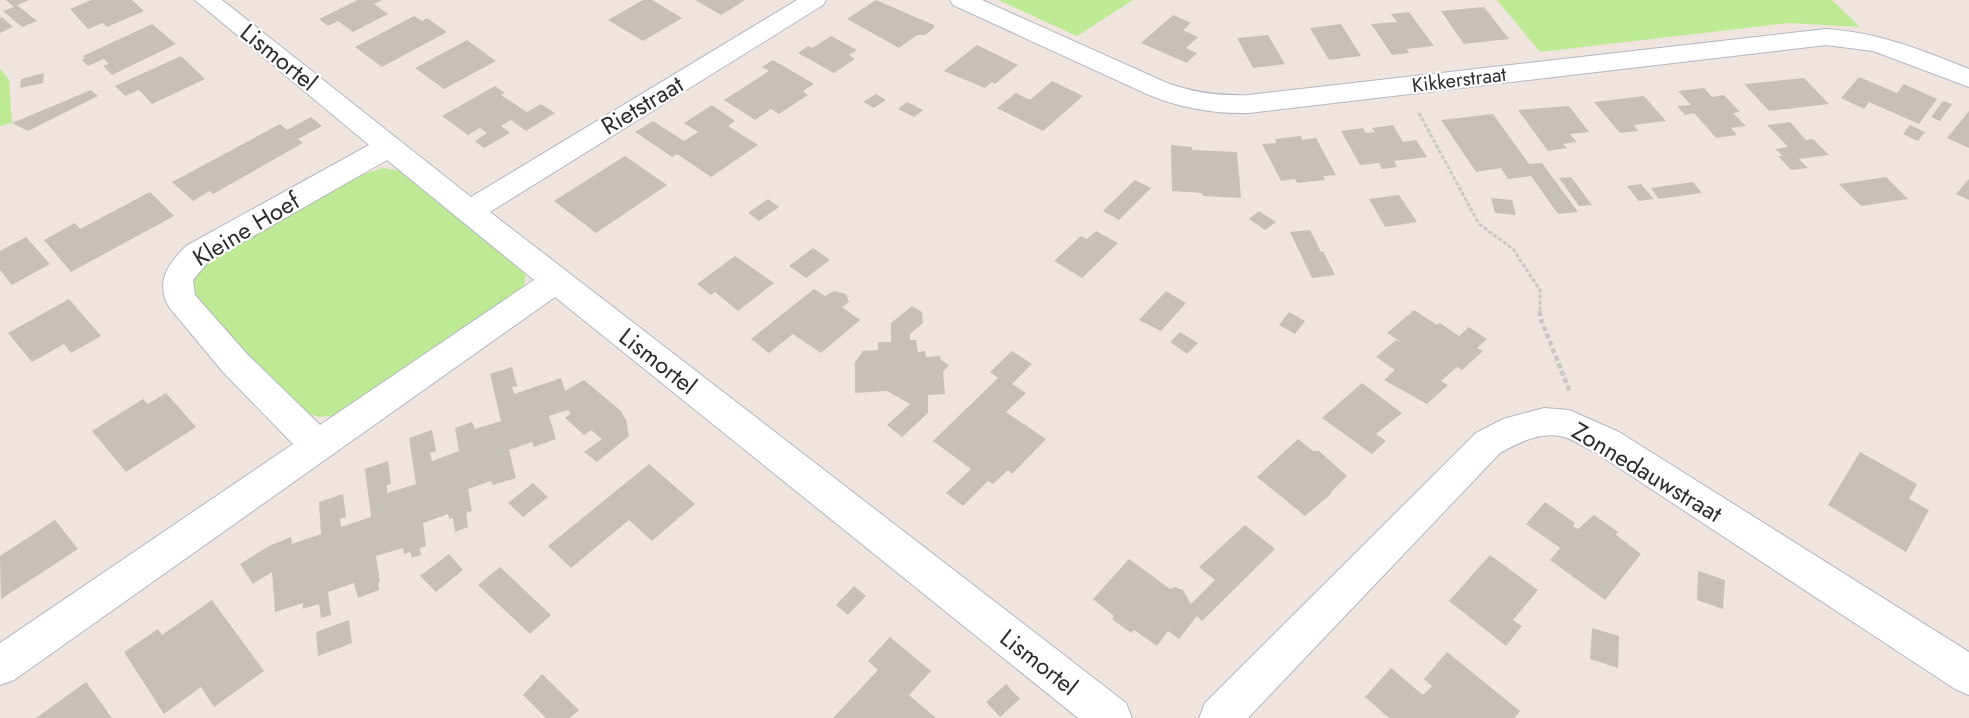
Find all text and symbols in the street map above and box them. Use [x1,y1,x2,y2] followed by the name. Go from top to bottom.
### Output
[233,15,325,99] street label: Lismortel
[1410,60,1508,100] street label: Kikkerstraat
[594,67,690,143] street label: Rietstraat
[186,183,307,275] street label: Kleine Hoef
[612,319,704,403] street label: Lismortel
[1565,413,1729,531] street label: Zonnedauwstraat
[993,620,1085,704] street label: Lismortel

